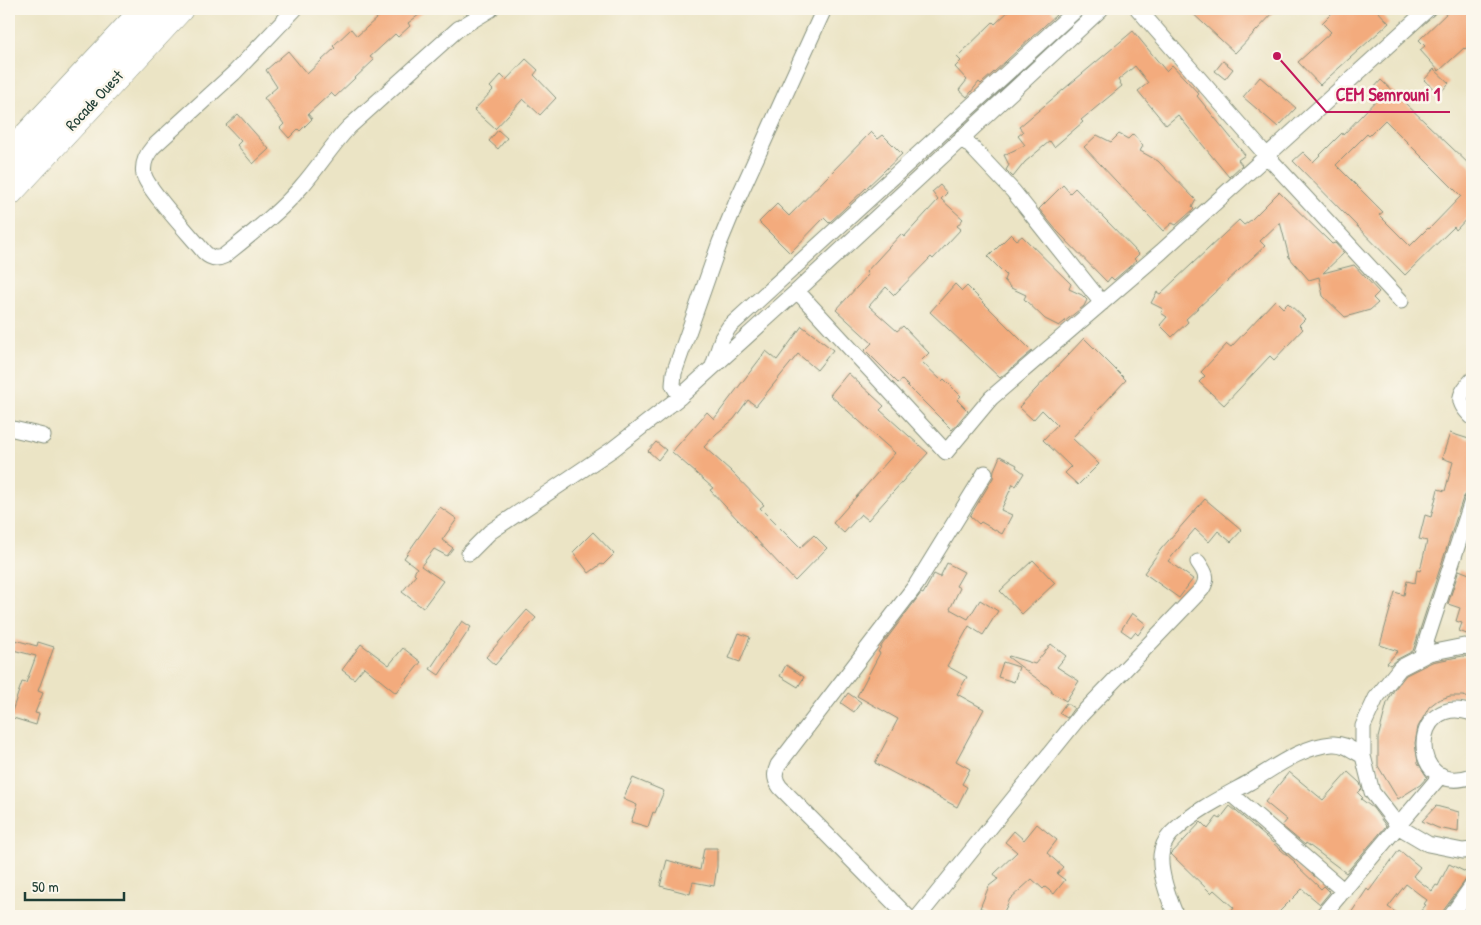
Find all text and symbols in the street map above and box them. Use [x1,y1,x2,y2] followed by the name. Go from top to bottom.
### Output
[60,64,128,135] street label: Rocade Ouest
[1326,79,1450,112] callout: CEM Semrouni 1
[1336,82,1441,107] text: CEM Semrouni 1
[25,870,124,902] scale bar
[32,876,59,897] text: 50 m

